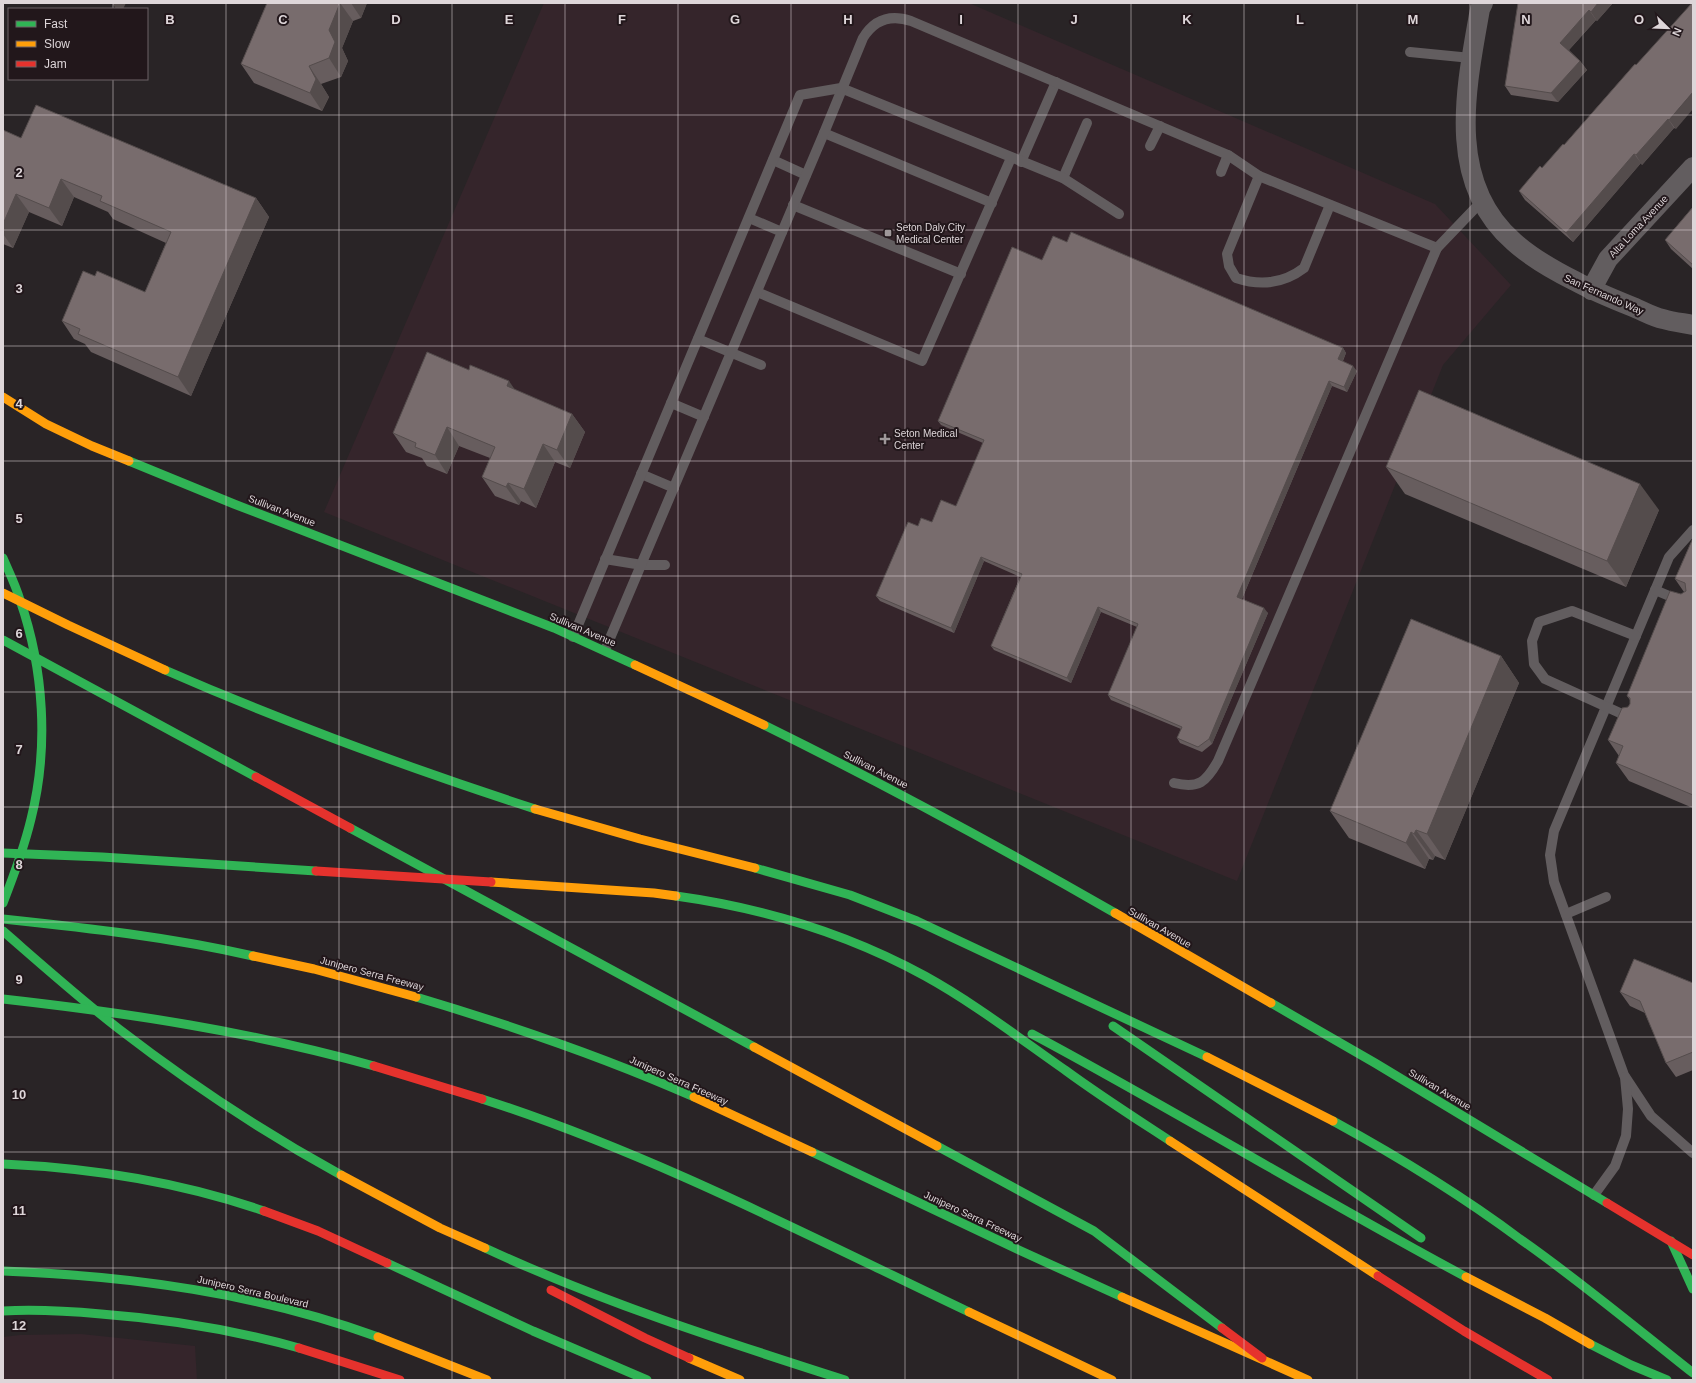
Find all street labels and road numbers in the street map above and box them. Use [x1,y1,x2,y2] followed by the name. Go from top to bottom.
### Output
[1607,193,1670,260] street label: Alta Loma Avenue
[1562,272,1645,317] street label: San Fernando Way
[247,493,317,528] street label: Sullivan Avenue
[548,611,618,649] street label: Sullivan Avenue
[842,748,910,791] street label: Sullivan Avenue
[1126,905,1194,950] street label: Sullivan Avenue
[319,954,425,993] street label: Junipero Serra Freeway
[628,1054,730,1107] street label: Junipero Serra Freeway
[1406,1066,1473,1113] street label: Sullivan Avenue
[922,1189,1023,1244] street label: Junipero Serra Freeway
[196,1273,309,1310] street label: Junipero Serra Boulevard

